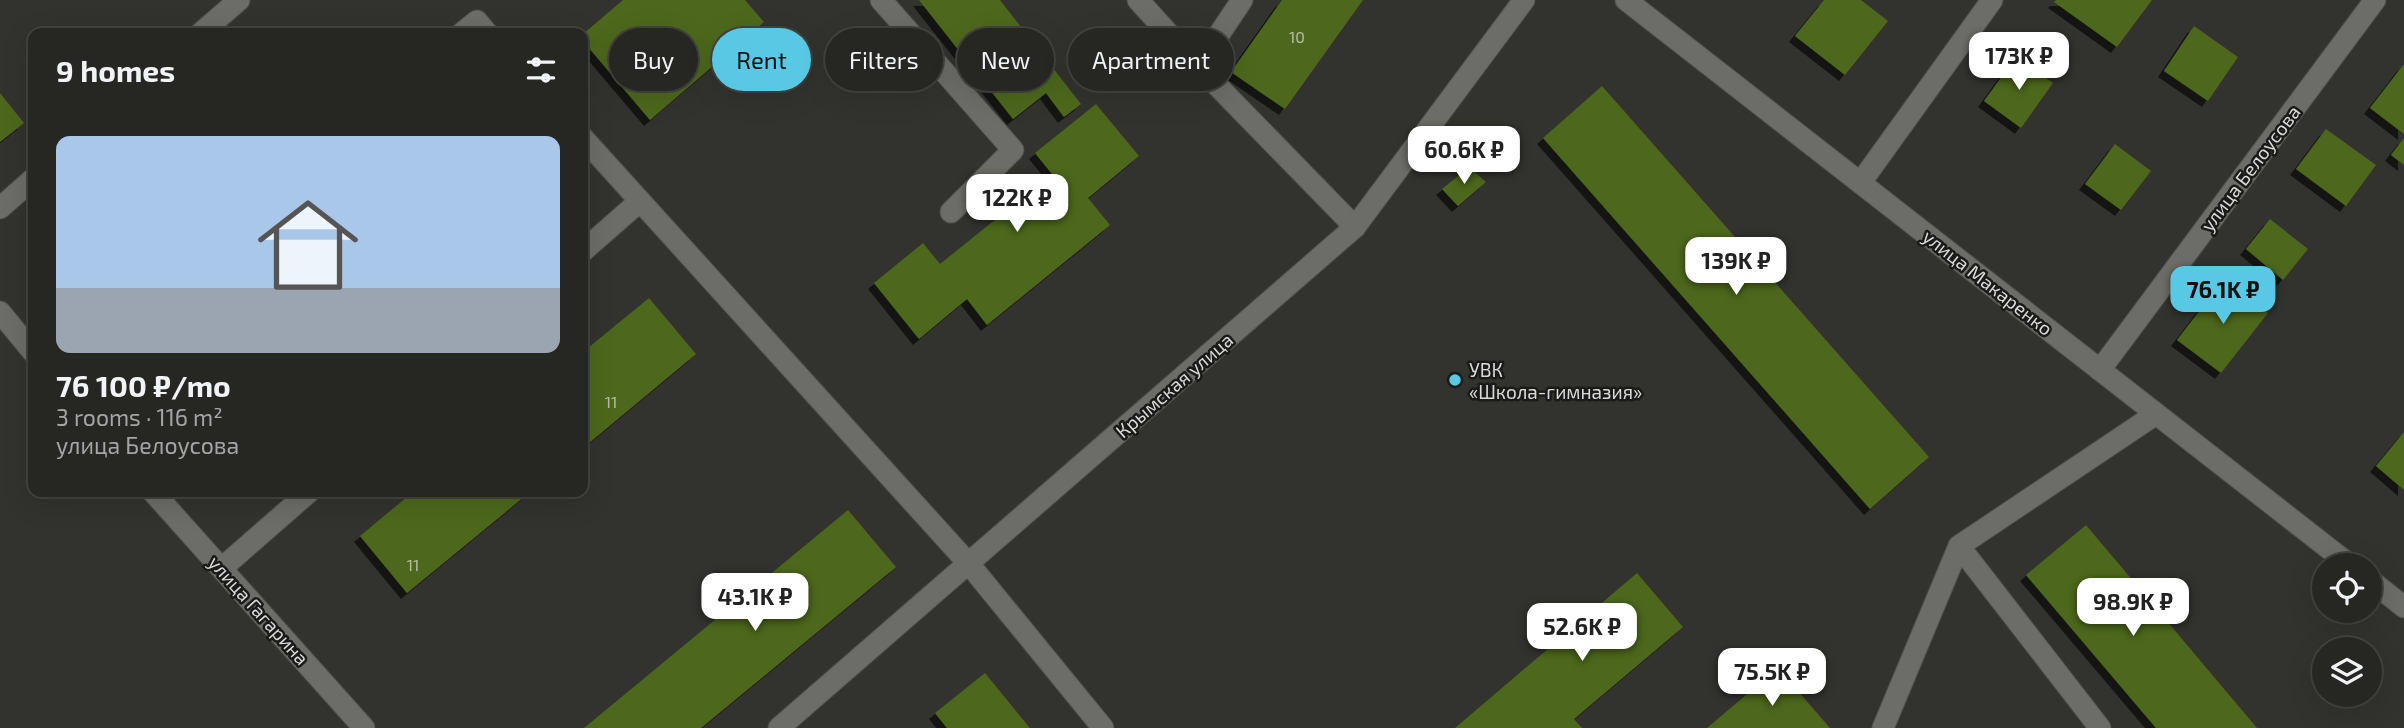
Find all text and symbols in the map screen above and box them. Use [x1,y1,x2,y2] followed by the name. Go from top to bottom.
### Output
[1289,27,1305,46] house number: 10
[609,28,698,91] chip: Buy
[712,28,811,91] chip: Rent
[825,28,943,91] chip: Filters
[957,28,1054,91] chip: New
[1068,28,1234,91] chip: Apartment
[1962,32,2076,92] pin: 173K ₽
[1985,41,2053,69] text: 173K ₽
[522,51,560,89] icon: filters
[56,52,175,88] text: 9 homes
[2195,101,2306,236] street label: улица Белоусова
[1399,127,1529,186] pin: 60.6K ₽
[1424,135,1504,163] text: 60.6K ₽
[960,174,1074,234] pin: 122K ₽
[245,182,371,308] icon: home
[982,183,1052,211] text: 122K ₽
[1918,224,2058,341] street label: улица Макаренко
[1679,238,1793,297] pin: 139K ₽
[1701,246,1771,274] text: 139K ₽
[2158,266,2288,326] pin: 76.1K ₽
[2186,275,2260,303] text: 76.1K ₽
[1111,328,1238,443] street label: Крымская улица
[1469,358,1642,403] place label: УВК «Школа-гимназия»
[56,367,231,403] text: 76 100 ₽/mo
[1447,372,1463,388] marker: УВК «Школа-гимназия»
[605,392,617,411] house number: 11
[56,403,223,431] text: 3 rooms · 116 m²
[56,431,239,459] text: улица Белоусова
[203,551,314,670] street label: улица Гагарина
[2312,553,2382,707] map controls
[2312,553,2382,623] button: locate
[407,555,419,574] house number: 11
[690,574,820,633] pin: 43.1K ₽
[2068,578,2198,638] pin: 98.9K ₽
[717,582,793,610] text: 43.1K ₽
[2093,587,2173,615] text: 98.9K ₽
[1517,604,1647,663] pin: 52.6K ₽
[1543,612,1621,640] text: 52.6K ₽
[2312,637,2382,707] button: layers
[1707,648,1837,708] pin: 75.5K ₽
[1734,657,1810,685] text: 75.5K ₽

